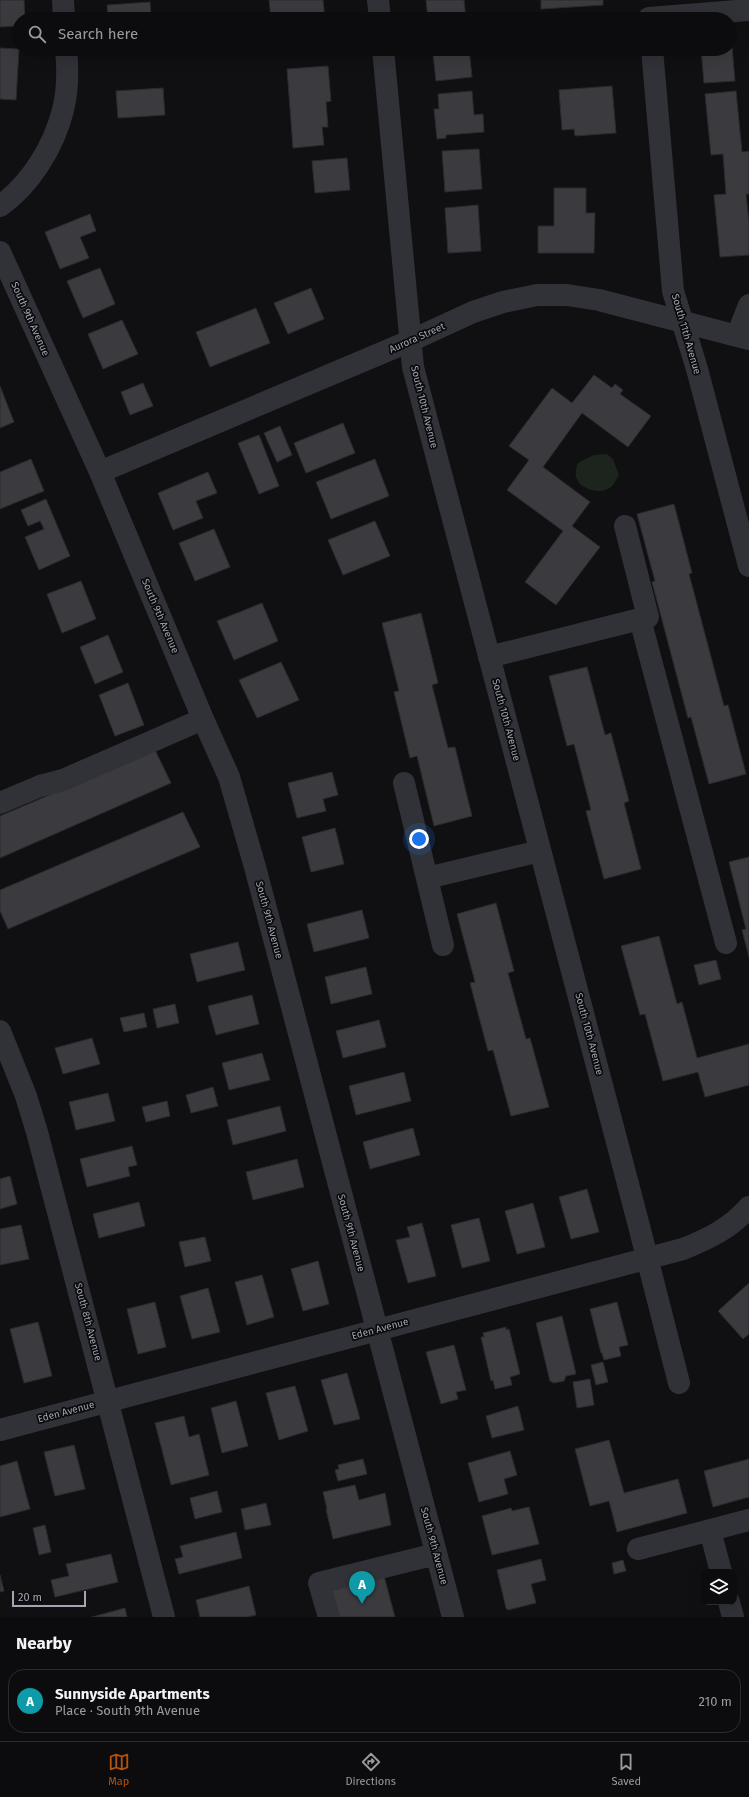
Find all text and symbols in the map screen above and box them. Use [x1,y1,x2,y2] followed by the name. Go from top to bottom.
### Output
[12,12,737,56] search box
[26,23,48,45] icon: search
[58,25,138,43] text: Search here
[8,280,52,358] street label: South 9th Avenue
[669,292,703,376] street label: South 11th Avenue
[387,320,447,356] street label: Aurora Street
[408,365,440,449] street label: South 10th Avenue
[139,577,181,655] street label: South 9th Avenue
[489,678,523,762] street label: South 10th Avenue
[409,829,429,849] your location
[253,880,285,960] street label: South 9th Avenue
[572,992,606,1076] street label: South 10th Avenue
[335,1193,367,1273] street label: South 9th Avenue
[72,1282,104,1362] street label: South 8th Avenue
[350,1316,410,1342] street label: Eden Avenue
[36,1399,96,1425] street label: Eden Avenue
[418,1506,450,1586] street label: South 9th Avenue
[701,1569,737,1605] map controls
[701,1569,737,1605] button: layers
[349,1571,375,1604] pin: A
[12,1589,86,1608] scale bar
[18,1591,42,1604] text: 20 m
[16,1633,71,1654] text: Nearby
[55,1685,210,1703] text: Sunnyside Apartments
[26,1694,34,1709] text: A
[698,1694,732,1709] text: 210 m
[55,1703,200,1718] text: Place · South 9th Avenue
[108,1751,130,1788] tab: Map
[345,1751,396,1788] tab: Directions
[611,1751,641,1788] tab: Saved

